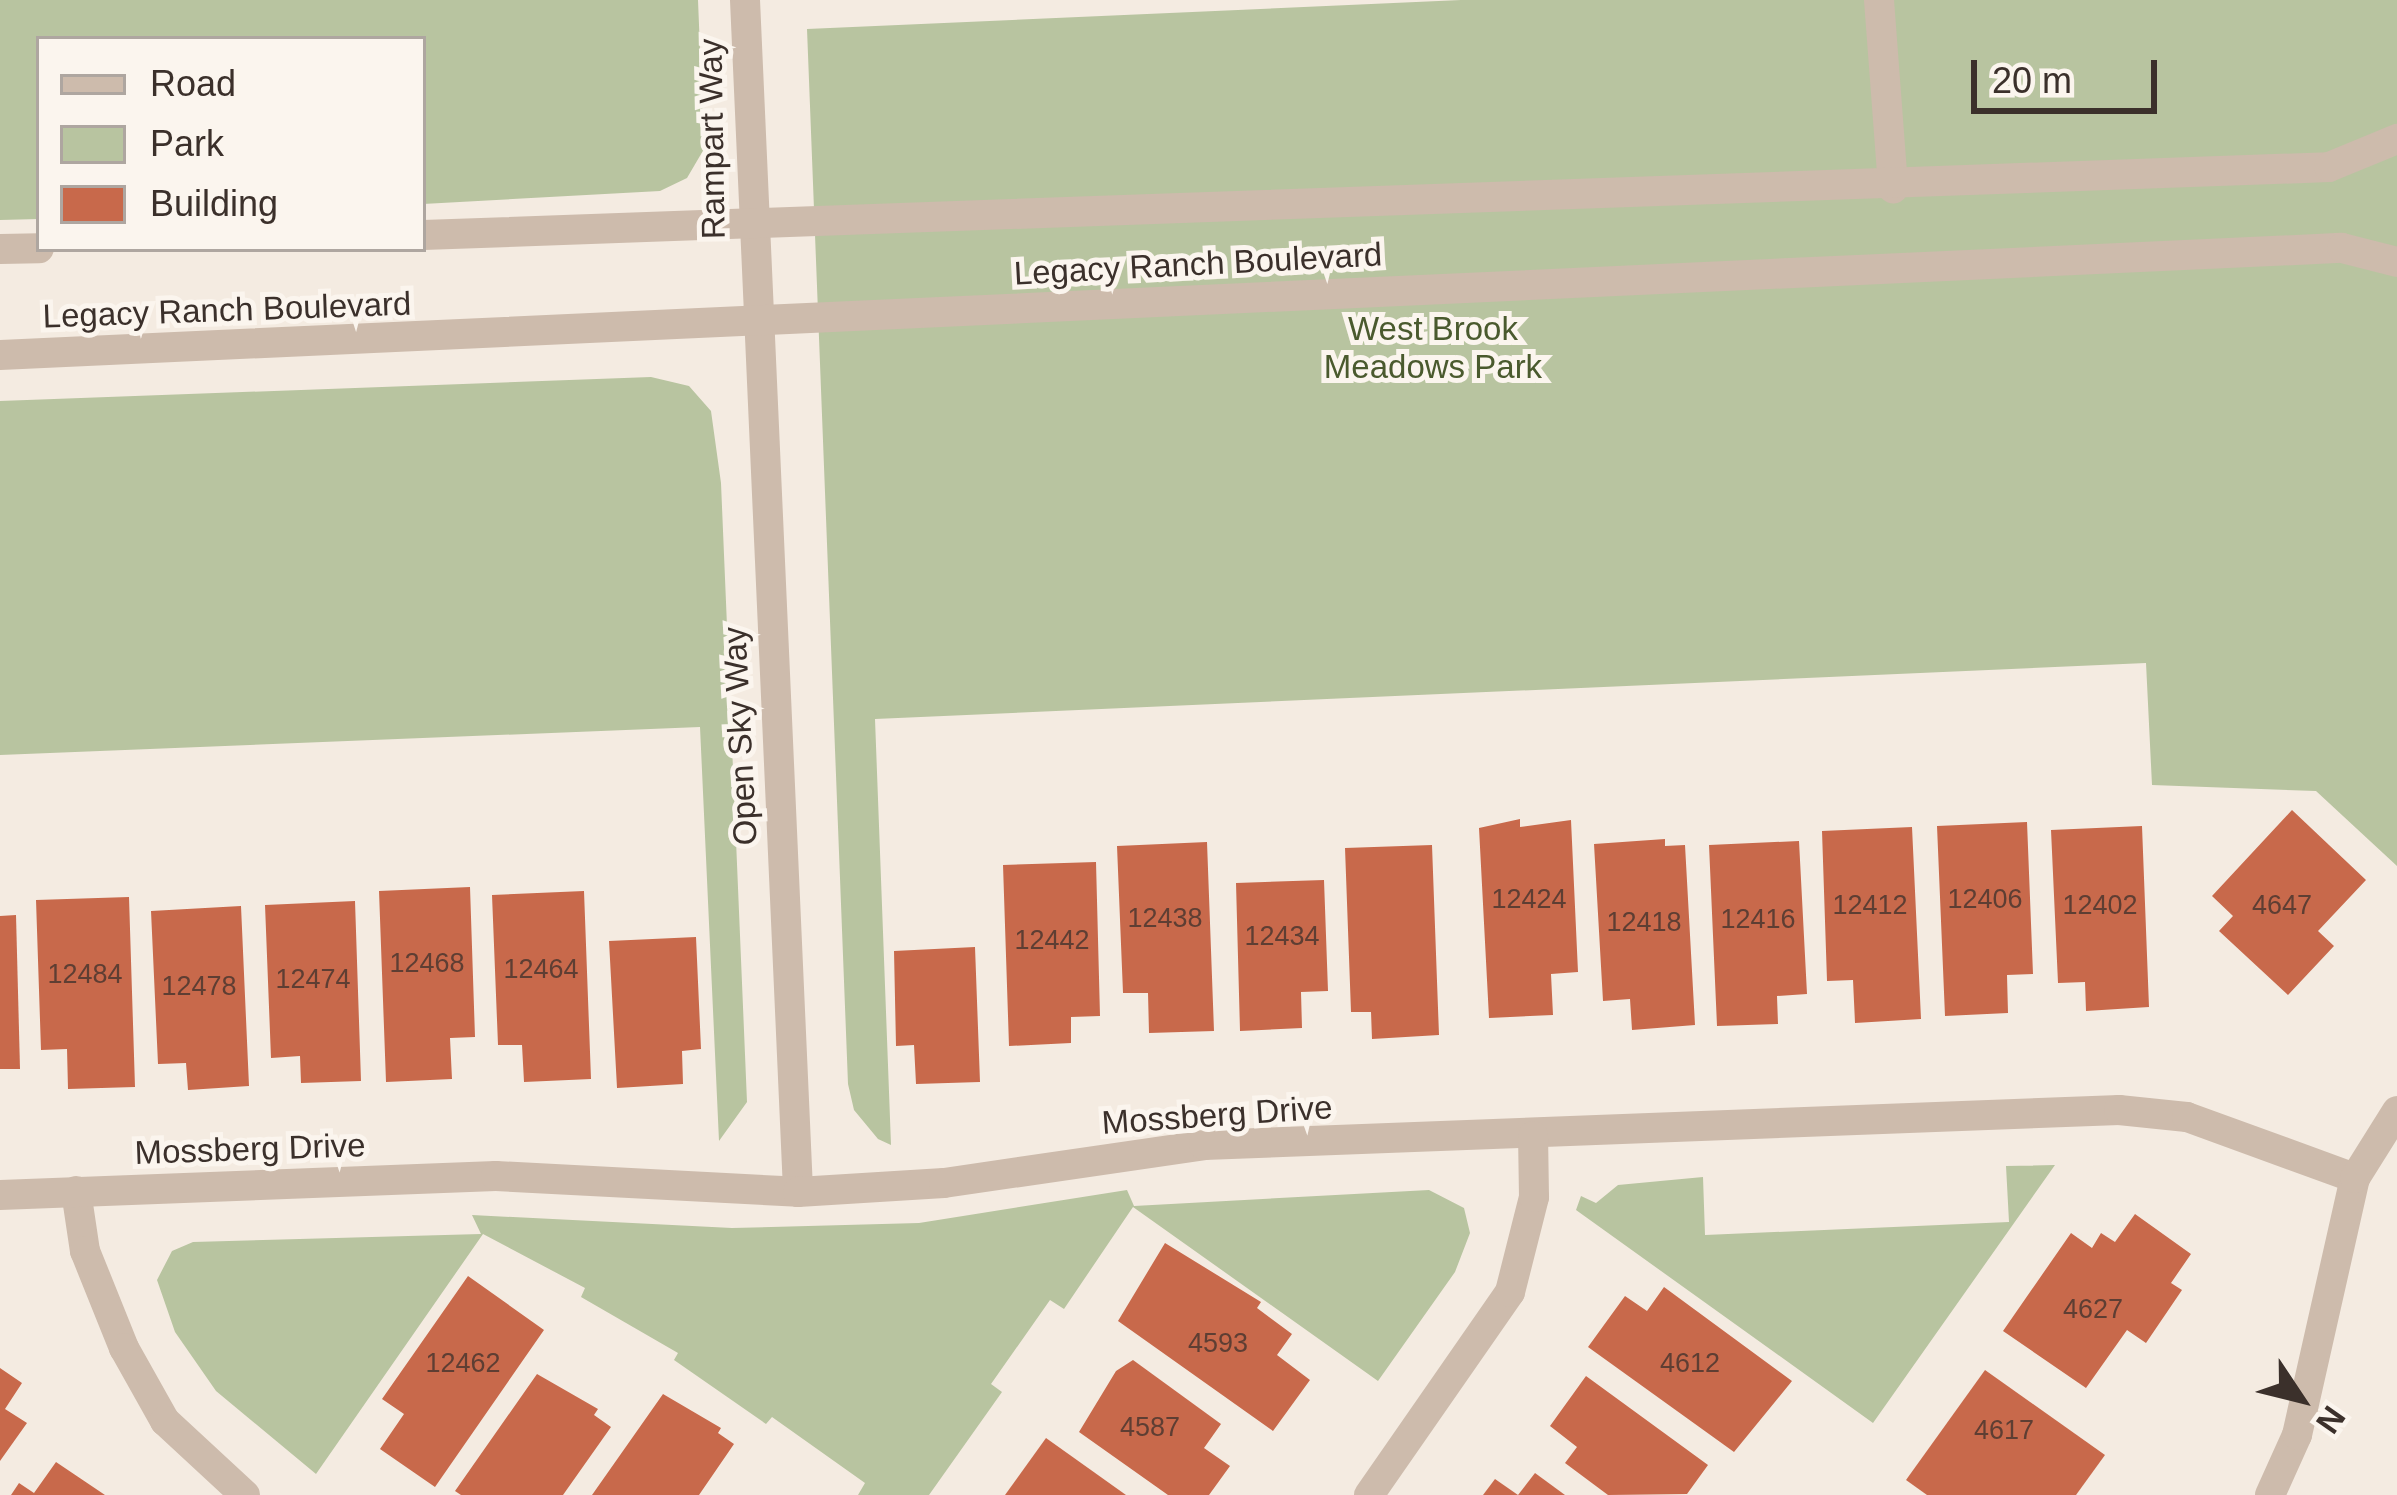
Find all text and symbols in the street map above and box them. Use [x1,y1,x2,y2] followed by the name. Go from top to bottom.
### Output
[36,36,426,252] legend
[1977,36,2163,110] scale bar
[690,38,734,240] street label: Rampart Way
[1992,60,2072,101] text: 20 m
[150,63,236,104] text: Road
[150,123,224,164] text: Park
[150,183,278,224] text: Building
[1013,235,1383,293] street label: Legacy Ranch Boulevard
[42,284,412,336] street label: Legacy Ranch Boulevard
[1324,309,1542,387] park label: West Brook Meadows Park
[715,626,765,846] street label: Open Sky Way
[1491,884,1567,916] house number: 12424
[1947,884,2023,916] house number: 12406
[1832,890,1908,922] house number: 12412
[2062,890,2138,922] house number: 12402
[2252,890,2312,922] house number: 4647
[1127,903,1203,935] house number: 12438
[1720,904,1796,936] house number: 12416
[1606,907,1682,939] house number: 12418
[1244,921,1320,953] house number: 12434
[1014,925,1090,957] house number: 12442
[389,948,465,980] house number: 12468
[503,954,579,986] house number: 12464
[47,959,123,991] house number: 12484
[275,964,351,996] house number: 12474
[161,971,237,1003] house number: 12478
[1100,1087,1334,1143] street label: Mossberg Drive
[134,1125,366,1173] street label: Mossberg Drive
[2063,1294,2123,1326] house number: 4627
[1188,1328,1248,1360] house number: 4593
[2241,1339,2361,1459] north arrow
[425,1348,501,1380] house number: 12462
[1660,1348,1720,1380] house number: 4612
[2309,1400,2353,1440] text: N
[1120,1412,1180,1444] house number: 4587
[1974,1415,2034,1447] house number: 4617

